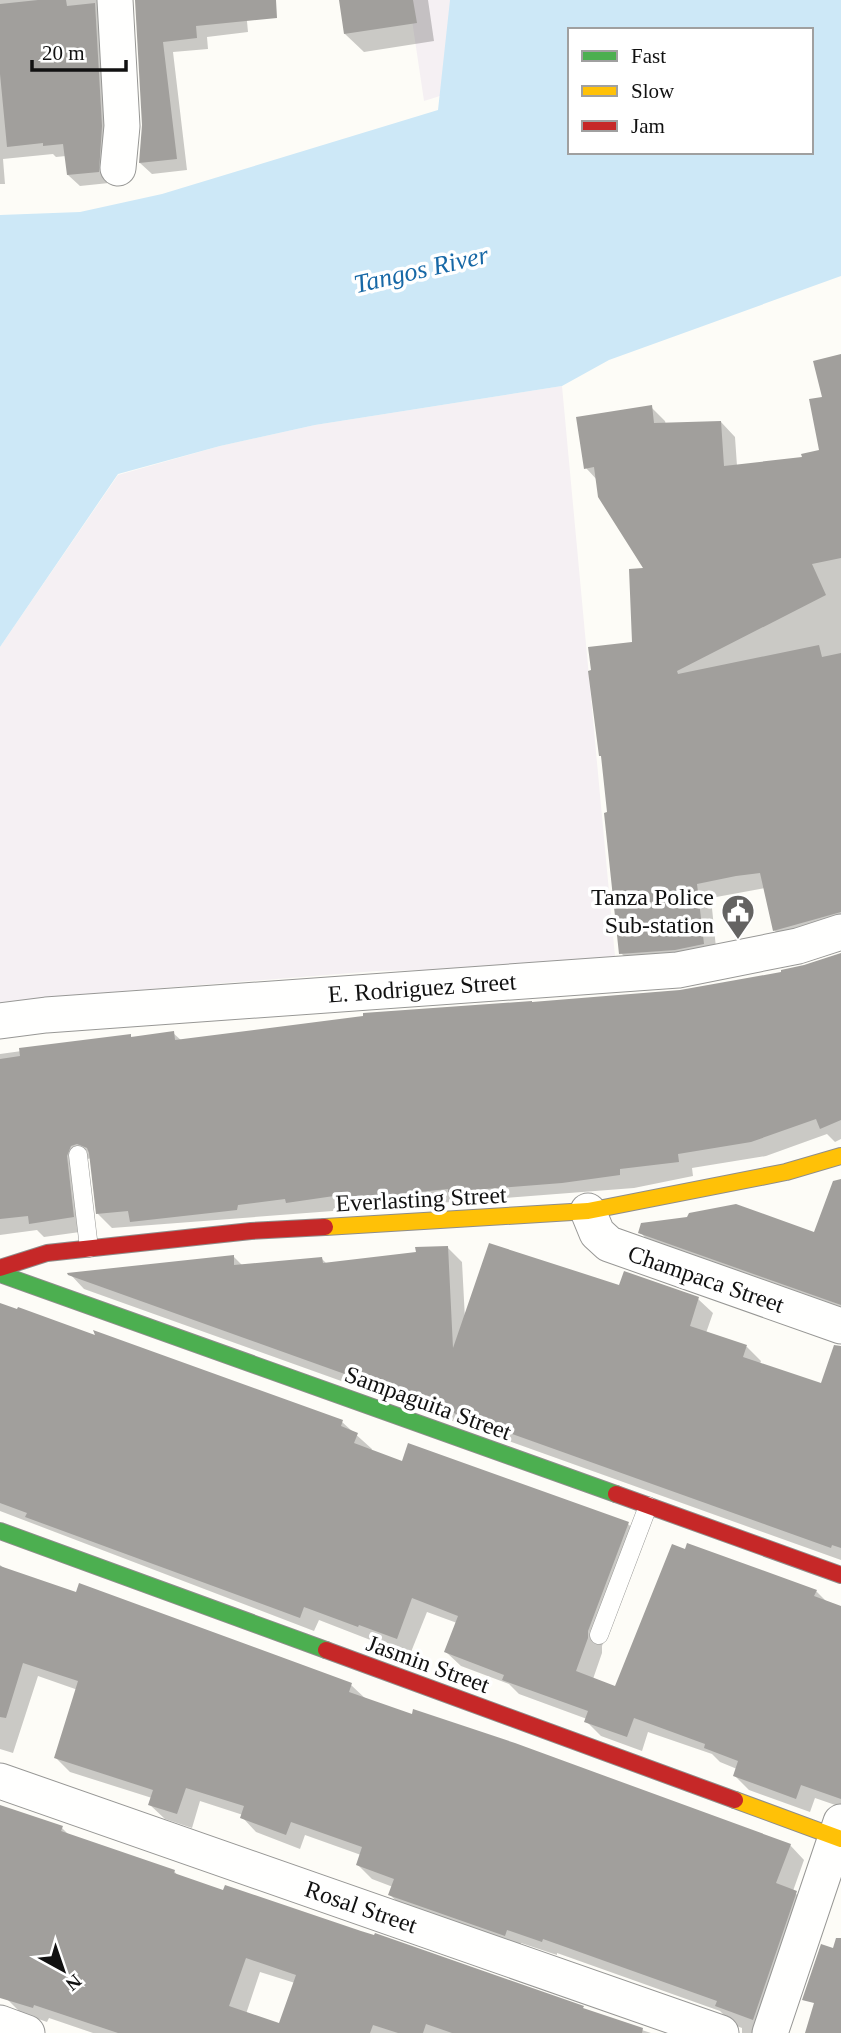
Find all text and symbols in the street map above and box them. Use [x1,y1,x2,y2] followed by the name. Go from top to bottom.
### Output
[32,28,126,72] scale bar
[568,28,813,154] legend
[42,41,85,65] text: 20 m
[631,44,666,68] text: Fast
[631,79,675,103] text: Slow
[631,114,665,138] text: Jam
[351,240,492,299] water label: Tangos River
[591,884,714,938] place label: Tanza Police Sub-station
[719,892,757,941] public building icon: Tanza Police Sub-station
[327,968,517,1008] street label: E. Rodriguez Street
[335,1182,508,1216] street label: Everlasting Street
[625,1240,788,1318] street label: Champaca Street
[341,1361,515,1445] street label: Sampaguita Street
[363,1630,493,1698] street label: Jasmin Street
[302,1876,421,1938] street label: Rosal Street
[28,1935,98,2005] north arrow
[61,1970,86,1995] text: N

